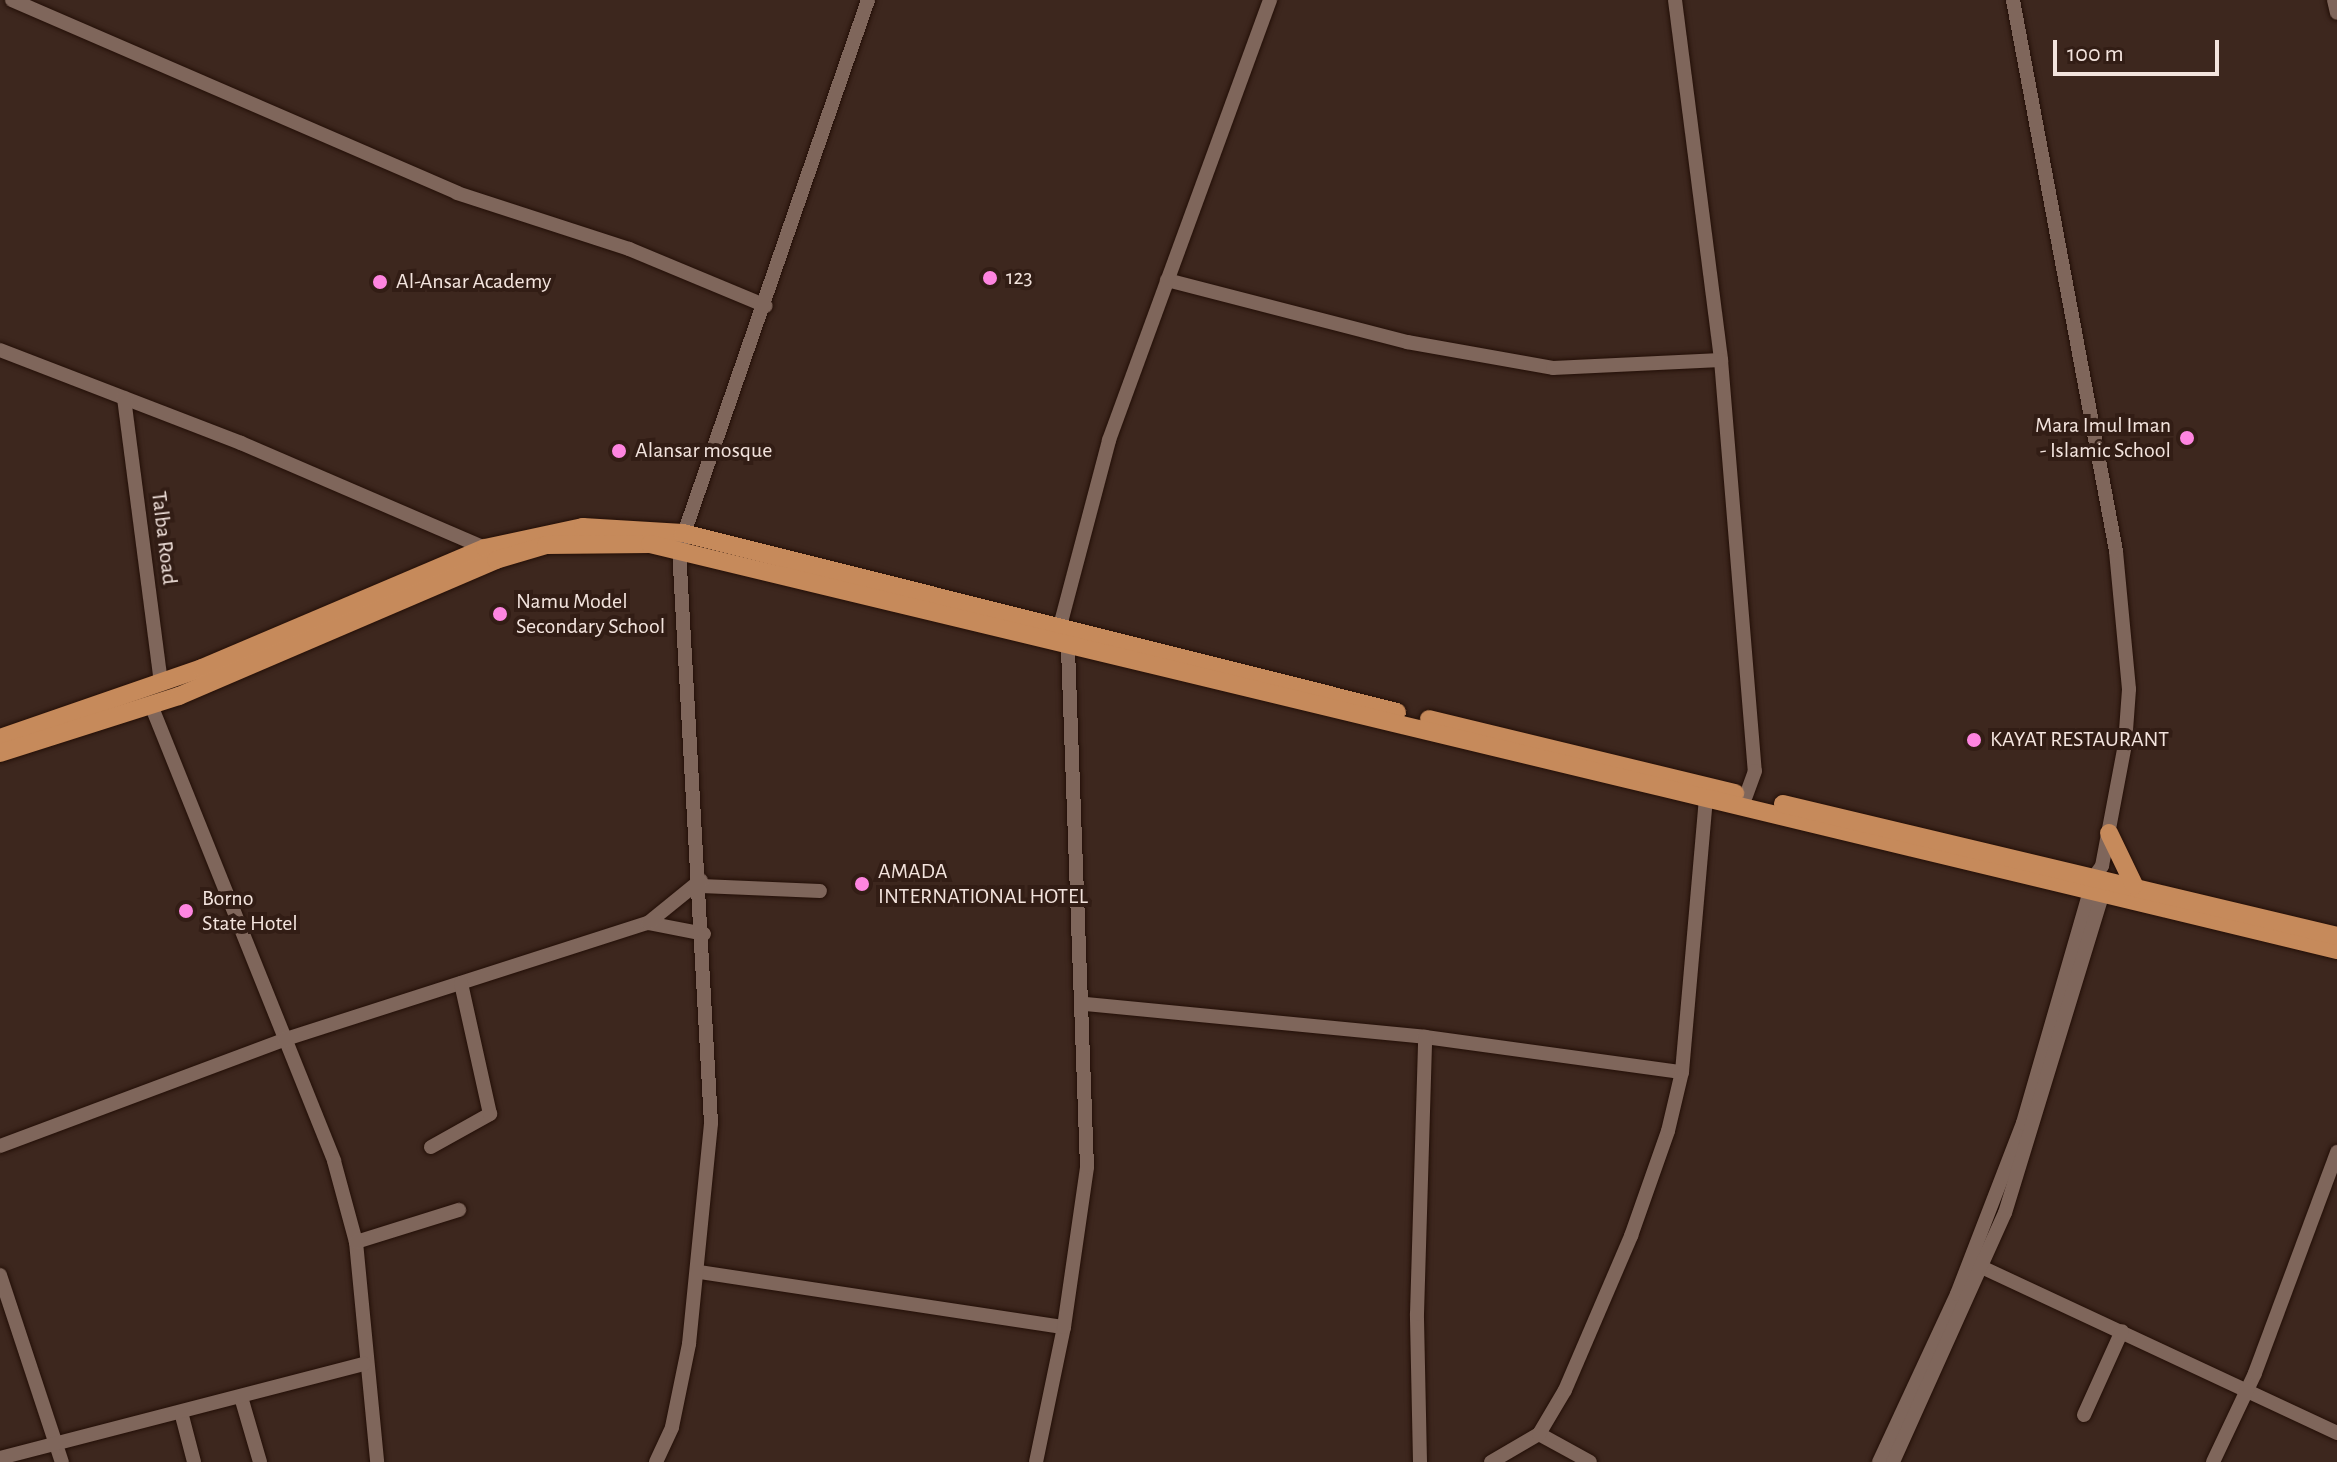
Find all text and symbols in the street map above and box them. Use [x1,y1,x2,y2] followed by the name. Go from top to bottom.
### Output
[2057,24,2223,74] scale bar
[2067,42,2124,66] text: 100 m
[1006,265,1033,291] place label: 123
[396,269,551,295] place label: Al-Ansar Academy
[981,269,999,287] marker: 123
[371,273,389,291] marker: Al-Ansar Academy
[2035,412,2171,464] place label: Mara Imul Iman - Islamic School
[2178,429,2196,447] marker: Mara Imul Iman - Islamic School
[635,438,772,464] place label: Alansar mosque
[610,442,628,460] marker: Alansar mosque
[145,490,183,586] street label: Talba Road
[516,588,665,640] place label: Namu Model Secondary School
[491,605,509,623] marker: Namu Model Secondary School
[1990,727,2169,753] place label: KAYAT RESTAURANT
[1965,731,1983,749] marker: KAYAT RESTAURANT
[878,858,1088,910] place label: AMADA INTERNATIONAL HOTEL
[853,875,871,893] marker: AMADA INTERNATIONAL HOTEL
[202,885,298,936] place label: Borno State Hotel
[177,902,195,920] marker: Borno State Hotel

